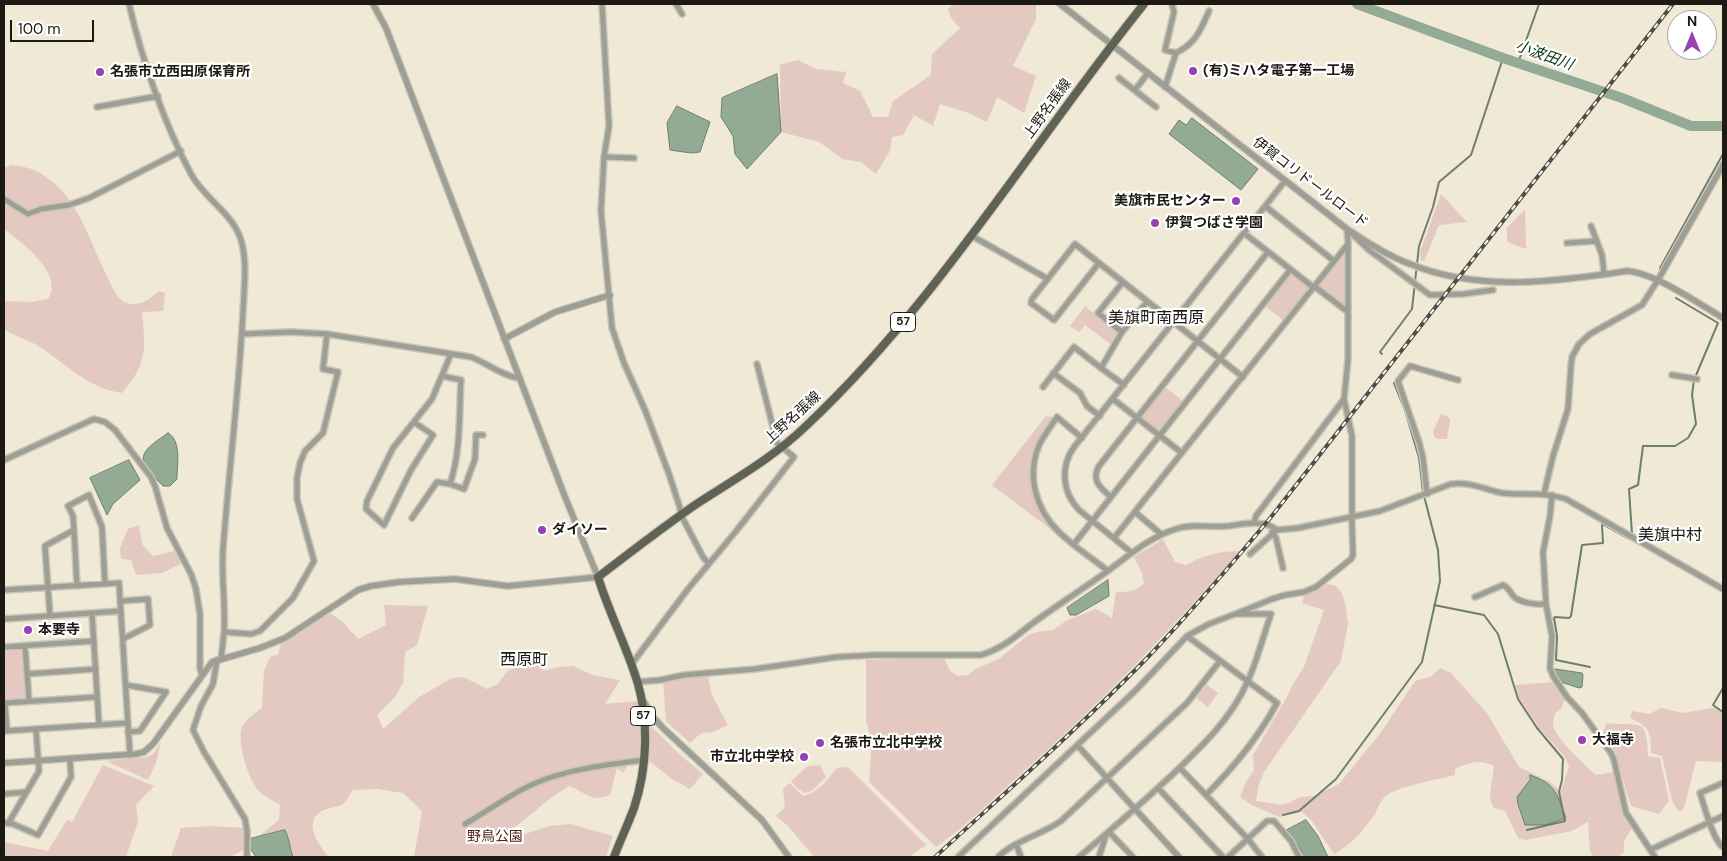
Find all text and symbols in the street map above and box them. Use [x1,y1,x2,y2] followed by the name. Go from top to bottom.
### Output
[12,10,96,42] scale bar
[1667,10,1717,60] north arrow
[1687,12,1697,30] text: N
[18,19,61,39] text: 100 m
[1513,37,1575,75] water label: 小波田川
[1203,63,1354,79] place label: (有)ミハタ電子第一工場
[110,64,250,80] place label: 名張市立西田原保育所
[1187,65,1199,77] marker: (有)ミハタ電子第一工場
[94,66,106,78] marker: 名張市立西田原保育所
[1021,76,1075,142] street label: 上野名張線
[1249,134,1371,232] street label: 伊賀コリドールロード
[1114,193,1226,209] place label: 美旗市民センター
[1230,195,1242,207] marker: 美旗市民センター
[1165,215,1263,231] place label: 伊賀つばさ学園
[1149,217,1161,229] marker: 伊賀つばさ学園
[1108,309,1204,329] district label: 美旗町南西原
[890,313,916,332] road number: 57
[761,388,825,448] street label: 上野名張線
[552,522,608,538] place label: ダイソー
[536,524,548,536] marker: ダイソー
[1638,526,1702,546] district label: 美旗中村
[38,622,80,638] place label: 本要寺
[22,624,34,636] marker: 本要寺
[500,651,548,671] district label: 西原町
[630,706,656,726] road number: 57
[1592,732,1634,748] place label: 大福寺
[1576,734,1588,746] marker: 大福寺
[830,735,942,751] place label: 名張市立北中学校
[814,737,826,749] marker: 名張市立北中学校
[710,749,794,765] place label: 市立北中学校
[798,751,810,763] marker: 市立北中学校
[467,829,523,845] park label: 野鳥公園

